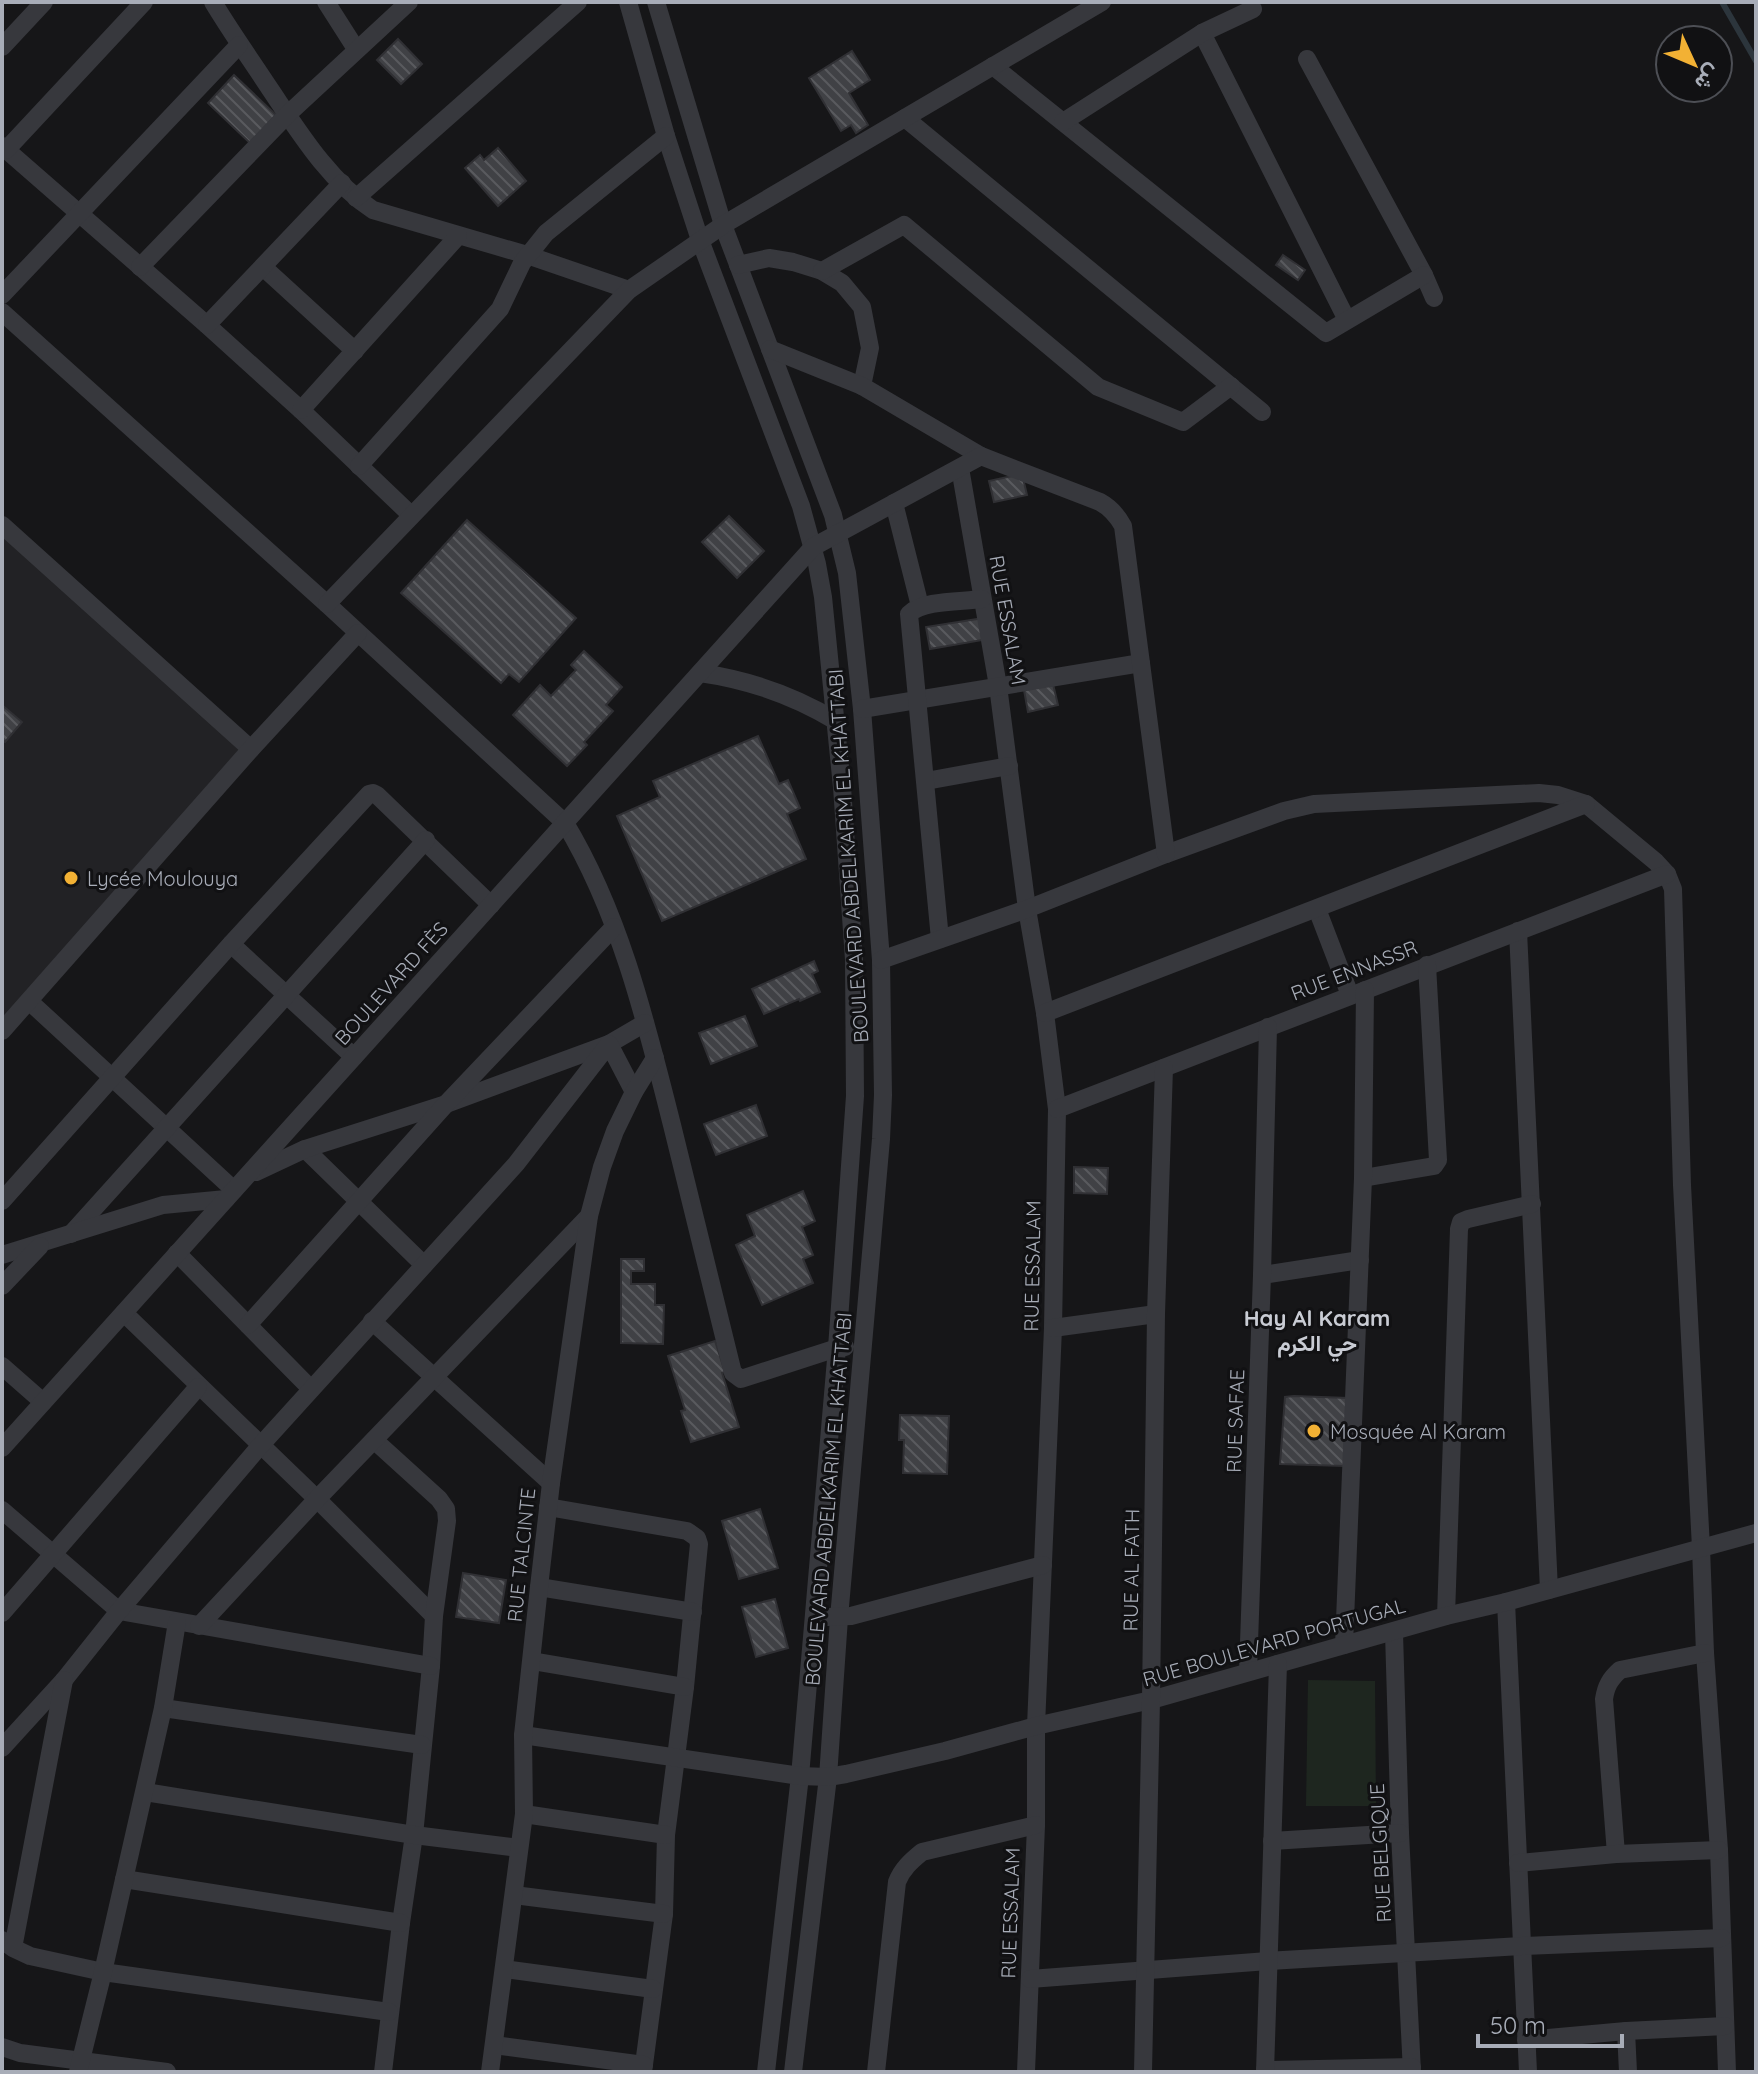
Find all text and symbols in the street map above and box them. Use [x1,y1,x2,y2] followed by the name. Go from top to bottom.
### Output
[1654,24,1734,104] north arrow
[1689,59,1728,97] text: ش
[984,553,1032,687] street label: RUE ESSALAM
[822,668,874,1044] street label: BOULEVARD ABDELKARIM EL KHATTABI
[87,866,238,891] place label: Lycée Moulouya
[62,869,80,887] marker: Lycée Moulouya
[329,916,453,1050] street label: BOULEVARD FÈS
[1287,934,1421,1006] street label: RUE ENNASSR
[1018,1200,1046,1332] street label: RUE ESSALAM
[1244,1304,1390,1362] district label: Hay Al Karam حي الكرم
[799,1311,857,1687] street label: BOULEVARD ABDELKARIM EL KHATTABI
[1221,1369,1249,1473] street label: RUE SAFAE
[1330,1419,1506,1444] place label: Mosquée Al Karam
[1305,1422,1323,1440] marker: Mosquée Al Karam
[502,1487,540,1623] street label: RUE TALCINTE
[1117,1509,1145,1631] street label: RUE AL FATH
[1140,1592,1408,1691] street label: RUE BOULEVARD PORTUGAL
[1364,1783,1396,1923] street label: RUE BELGIQUE
[995,1847,1025,1979] street label: RUE ESSALAM
[1478,1998,1622,2048] scale bar
[1490,2010,1546,2040] text: 50 m

